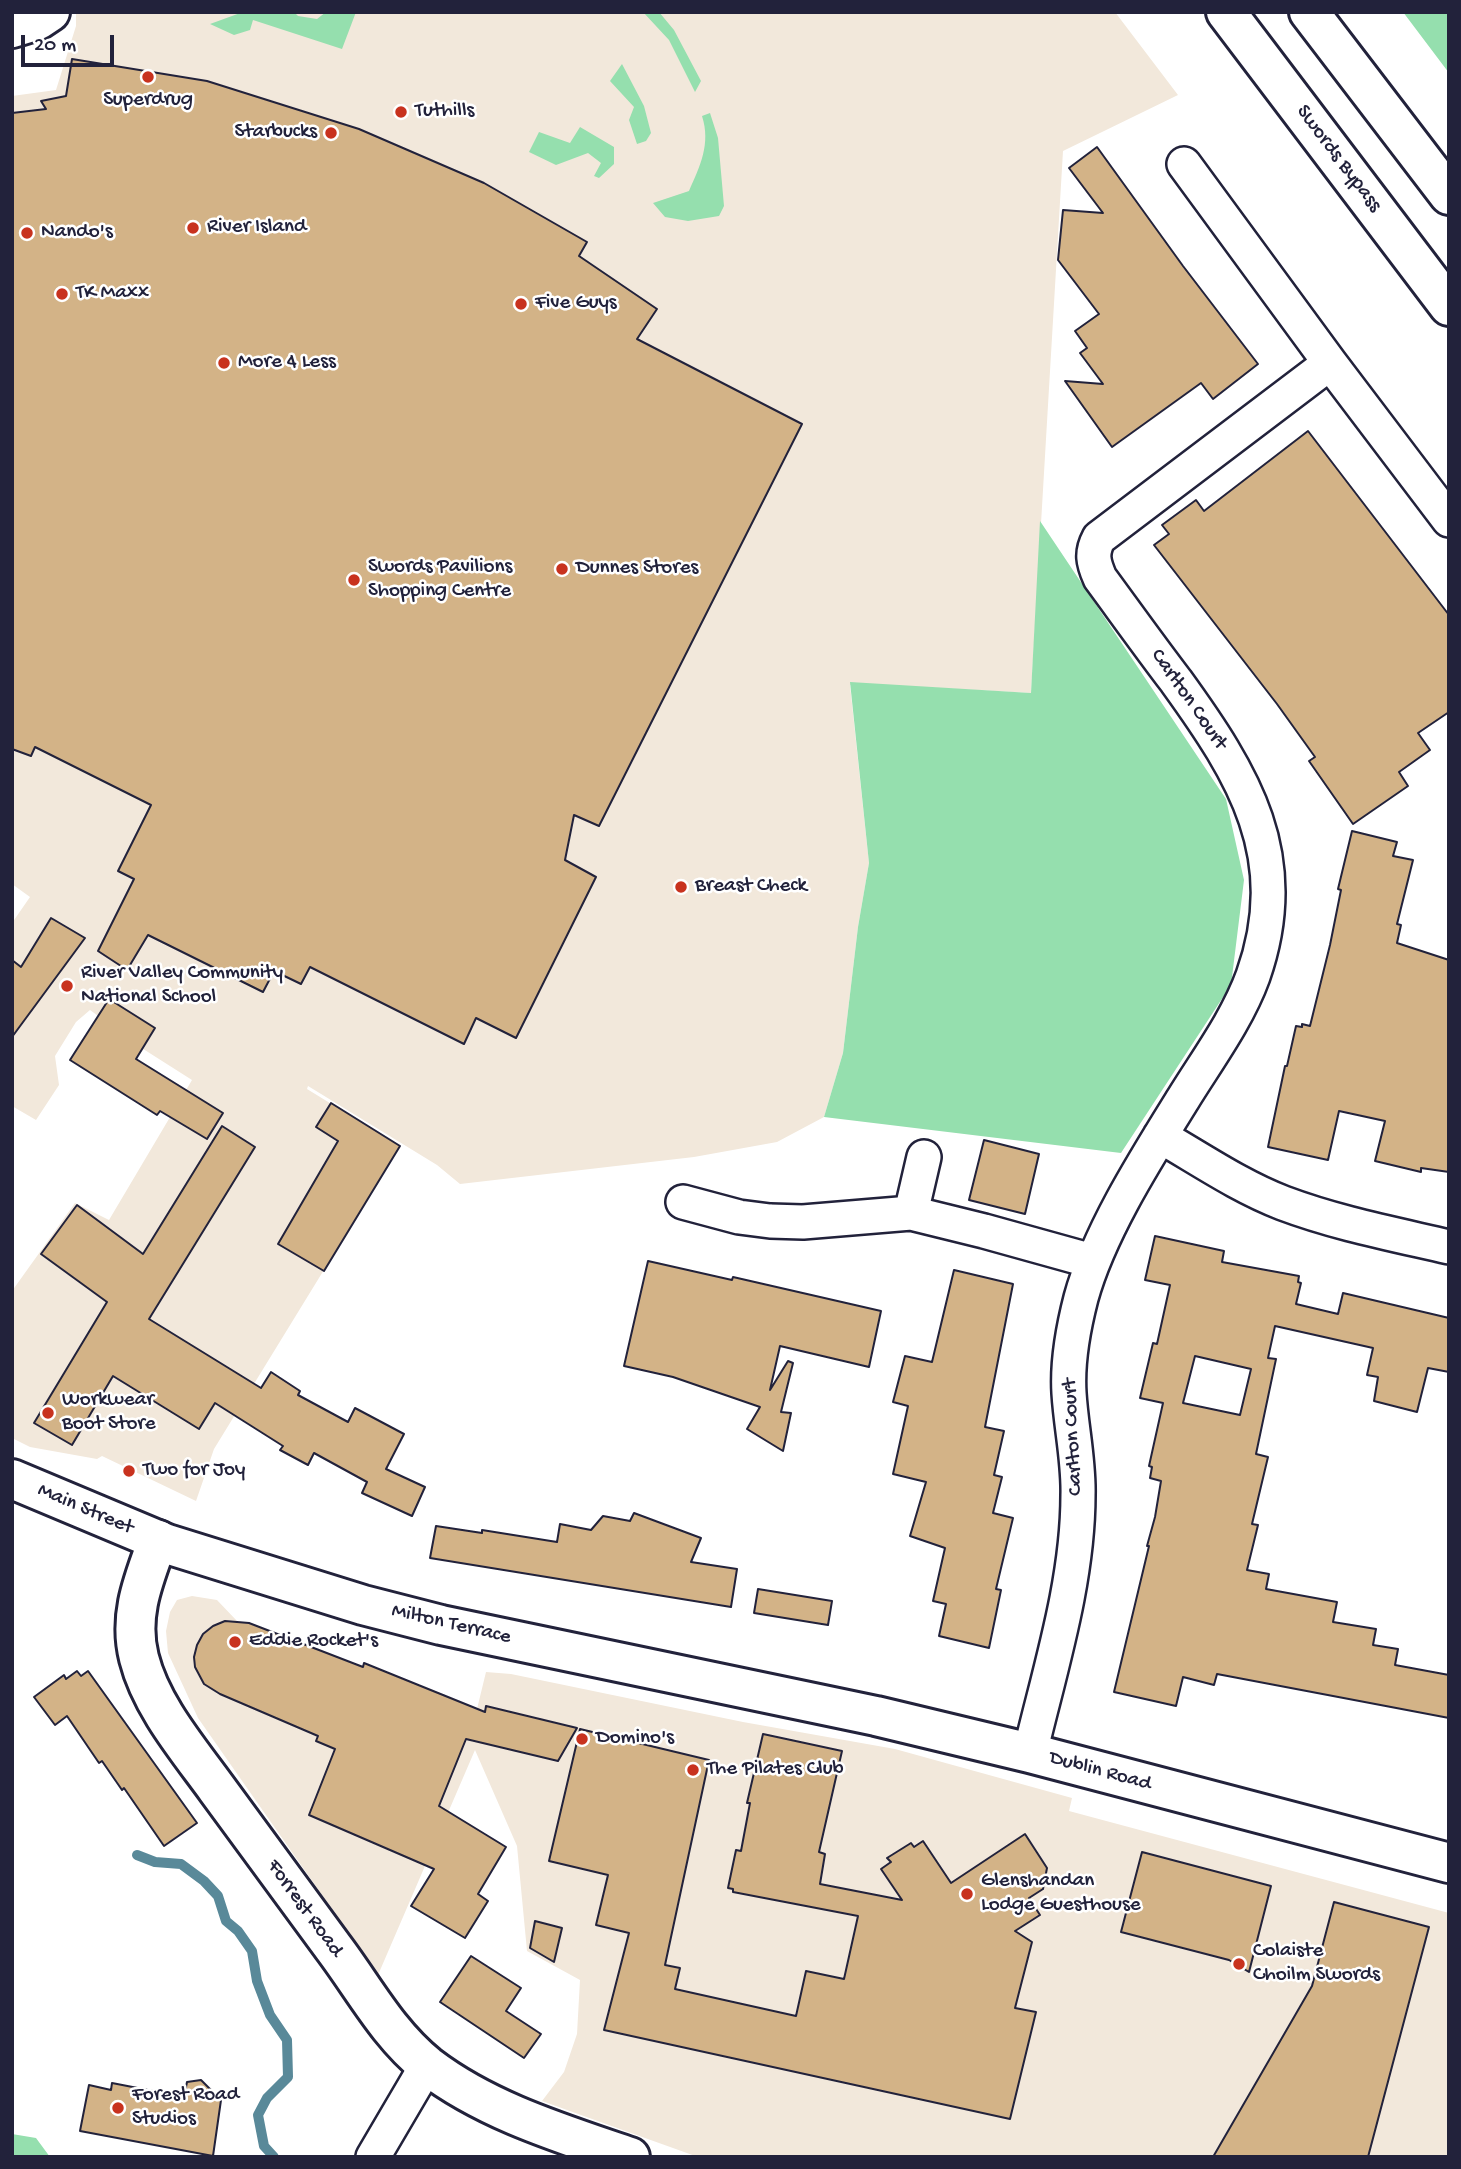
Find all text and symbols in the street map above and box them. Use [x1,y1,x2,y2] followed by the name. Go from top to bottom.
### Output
[24,21,117,65] scale bar
[34,34,76,59] text: 20 m
[140,69,156,85] marker: Superdrug
[103,88,193,114] place label: Superdrug
[415,99,474,125] place label: Tuthills
[1289,100,1387,218] street label: Swords Bypass
[393,104,409,120] marker: Tuthills
[234,120,317,146] place label: Starbucks
[323,125,339,141] marker: Starbucks
[207,215,306,241] place label: River Island
[41,220,113,246] place label: Nando's
[185,220,201,236] marker: River Island
[19,225,35,241] marker: Nando's
[76,281,149,307] place label: TK Maxx
[54,286,70,302] marker: TK Maxx
[535,291,617,317] place label: Five Guys
[513,296,529,312] marker: Five Guys
[238,350,336,376] place label: More 4 Less
[216,355,232,371] marker: More 4 Less
[368,555,512,605] place label: Swords Pavilions Shopping Centre
[576,556,698,582] place label: Dunnes Stores
[554,561,570,577] marker: Dunnes Stores
[346,572,362,588] marker: Swords Pavilions Shopping Centre
[1144,645,1232,755] street label: Carlton Court
[695,874,807,900] place label: Breast Check
[673,879,689,895] marker: Breast Check
[81,961,283,1011] place label: River Valley Community National School
[59,978,75,994] marker: River Valley Community National School
[1058,1378,1090,1496] street label: Carlton Court
[62,1388,156,1438] place label: Workwear Boot Store
[40,1405,56,1421] marker: Workwear Boot Store
[143,1458,245,1484] place label: Two for Joy
[121,1463,137,1479] marker: Two for Joy
[33,1479,137,1541] street label: Main Street
[389,1599,513,1651] street label: Milton Terrace
[249,1629,378,1655] place label: Eddie Rocket's
[227,1634,243,1650] marker: Eddie Rocket's
[596,1726,674,1752] place label: Domino's
[574,1731,590,1747] marker: Domino's
[1046,1746,1154,1798] street label: Dublin Road
[707,1757,844,1783] place label: The Pilates Club
[685,1762,701,1778] marker: The Pilates Club
[260,1855,348,1963] street label: Forrest Road
[981,1869,1140,1919] place label: Glenshandan Lodge Guesthouse
[959,1886,975,1902] marker: Glenshandan Lodge Guesthouse
[1253,1939,1380,1989] place label: Colaiste Choilm Swords
[1231,1956,1247,1972] marker: Colaiste Choilm Swords
[132,2083,239,2133] place label: Forest Road Studios
[110,2100,126,2116] marker: Forest Road Studios

